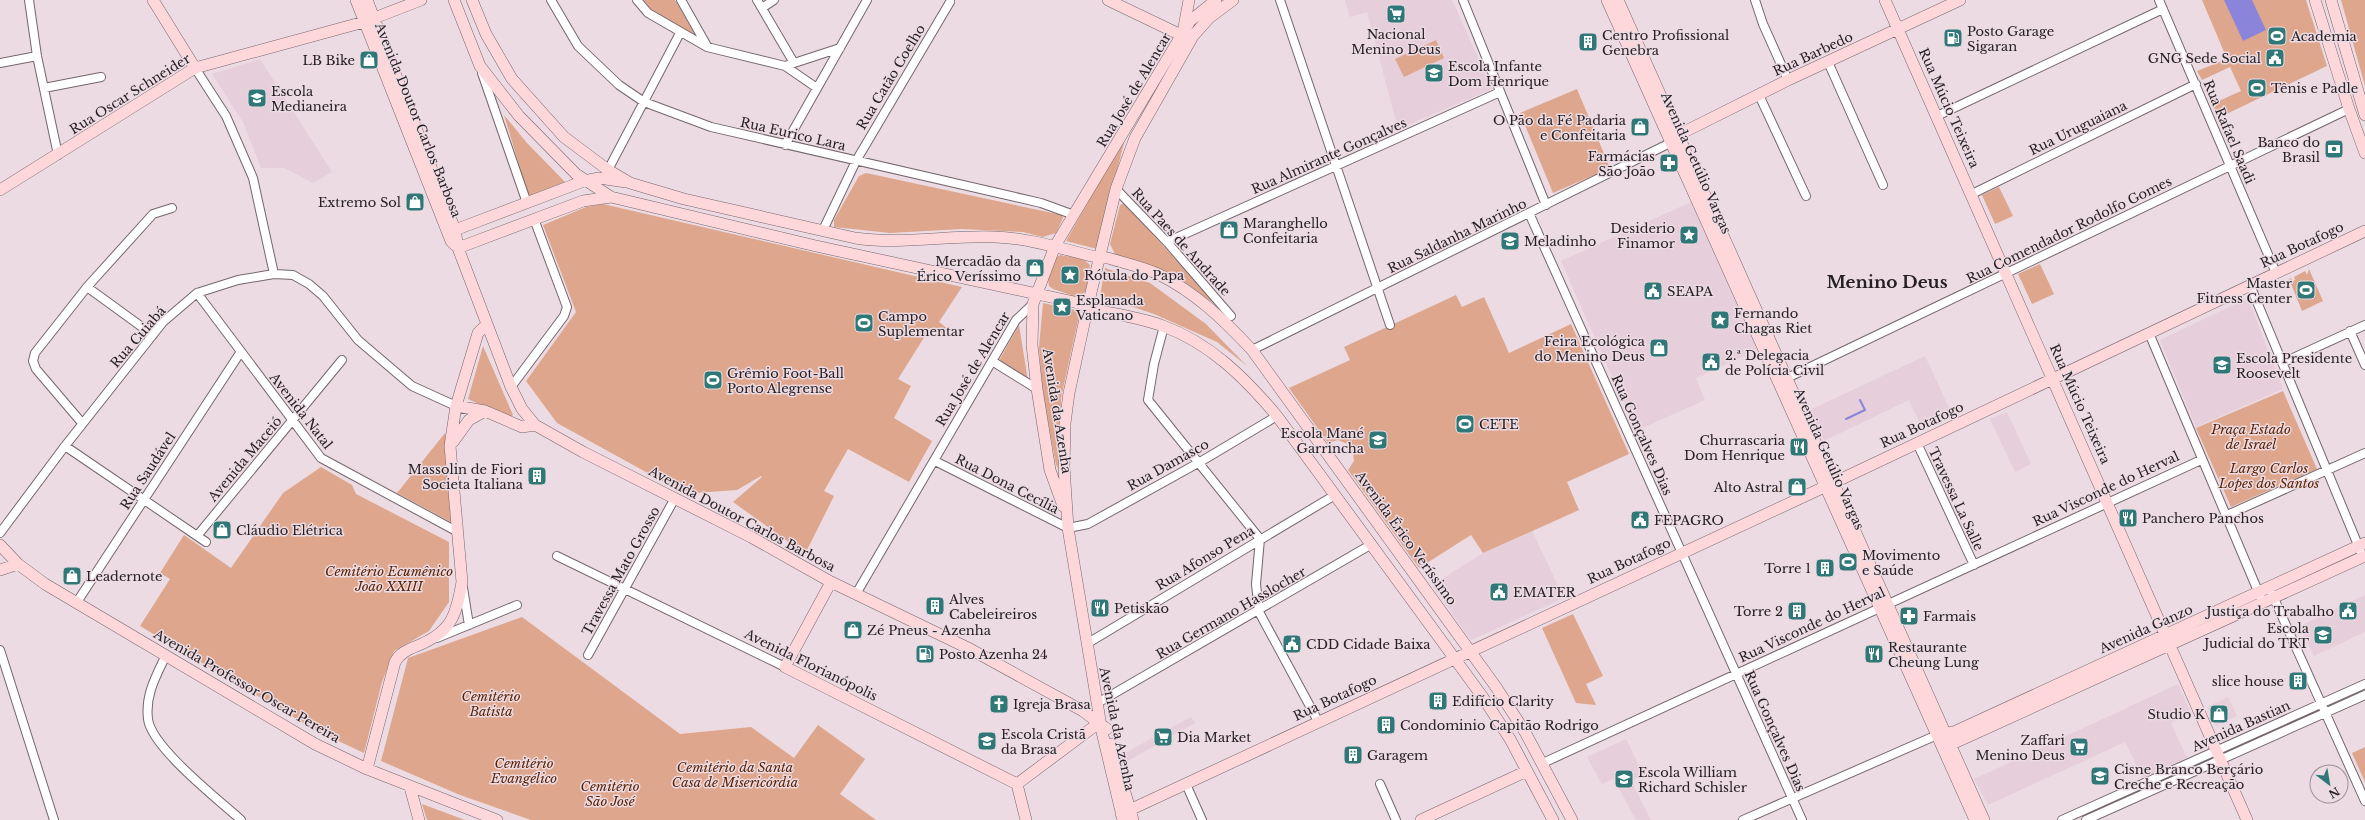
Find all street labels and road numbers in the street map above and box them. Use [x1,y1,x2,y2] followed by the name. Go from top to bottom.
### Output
[371,19,465,221] street label: Avenida Doutor Carlos Barbosa
[853,21,929,133] street label: Rua Catão Coelho
[1770,28,1856,80] street label: Rua Barbedo
[1093,29,1175,150] street label: Rua José de Alencar
[1915,45,1983,171] street label: Rua Múcio Teixeira
[66,49,194,138] street label: Rua Oscar Schneider
[2199,78,2259,187] street label: Rua Rafael Saadi
[1657,89,1735,237] street label: Avenida Getúlio Vargas
[2026,97,2130,159] street label: Rua Uruguaiana
[739,114,848,155] street label: Rua Eurico Lara
[1249,114,1409,198] street label: Rua Almirante Gonçalves
[1963,173,2175,287] street label: Rua Comendador Rodolfo Gomes
[1128,184,1234,300] street label: Rua Paes de Andrade
[1385,195,1529,277] street label: Rua Saldanha Marinho
[2258,218,2346,272] street label: Rua Botafogo
[107,302,170,371] street label: Rua Cuiabá
[932,308,1014,429] street label: Rua José de Alencar
[2046,341,2114,467] street label: Rua Múcio Teixeira
[1039,346,1075,475] street label: Avenida da Azenha
[265,369,336,453] street label: Avenida Natal
[1608,372,1676,498] street label: Rua Gonçalves Dias
[1790,385,1868,533] street label: Avenida Getúlio Vargas
[1878,398,1966,452] street label: Rua Botafogo
[204,413,286,506] street label: Avenida Maceió
[117,429,179,513] street label: Rua Saudável
[1124,436,1212,494] street label: Rua Damasco
[1925,445,1987,553] street label: Travessa La Salle
[2030,448,2182,530] street label: Rua Visconde do Herval
[952,450,1063,518] street label: Rua Dona Cecília
[645,462,839,576] street label: Avenida Doutor Carlos Barbosa
[1351,467,1460,609] street label: Avenida Érico Veríssimo
[578,503,664,639] street label: Travessa Mato Grosso
[1153,521,1258,594] street label: Rua Afonso Pena
[1585,534,1673,588] street label: Rua Botafogo
[1153,563,1310,663] street label: Rua Germano Hasslocher
[1736,584,1888,666] street label: Rua Visconde do Herval
[2096,601,2195,658] street label: Avenida Ganzo
[150,625,344,747] street label: Avenida Professor Oscar Pereira
[741,625,880,705] street label: Avenida Florianópolis
[1095,665,1139,793] street label: Avenida da Azenha
[1741,668,1809,794] street label: Rua Gonçalves Dias
[1291,671,1379,725] street label: Rua Botafogo
[2188,697,2293,756] street label: Avenida Bastian

